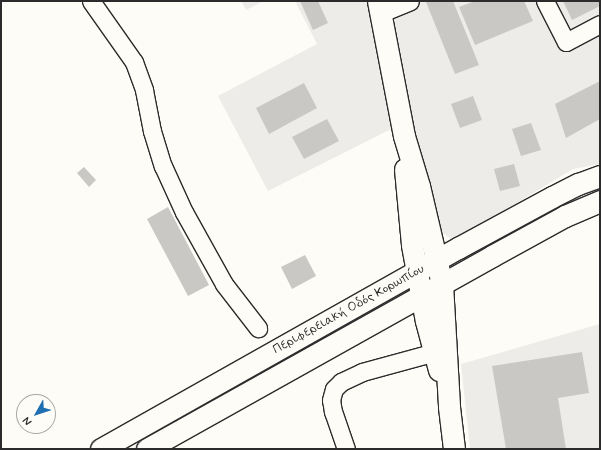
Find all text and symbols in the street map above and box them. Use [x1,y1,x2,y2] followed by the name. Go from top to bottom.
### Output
[271,262,427,358] street label: Περιφερειακή Οδός Κορωπίου
[16,394,56,434] north arrow
[20,414,35,428] text: N

